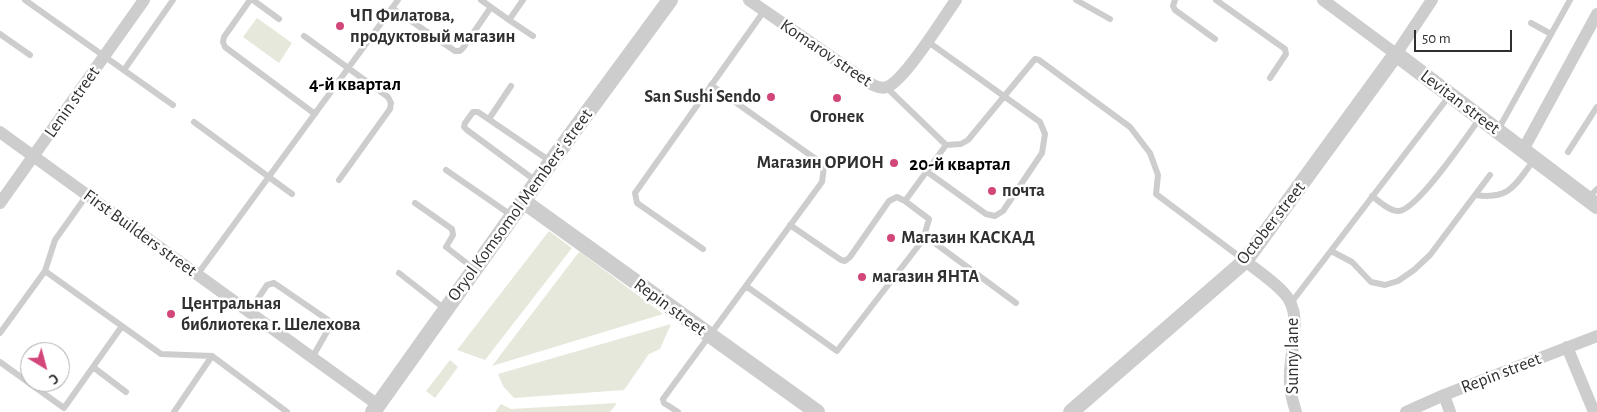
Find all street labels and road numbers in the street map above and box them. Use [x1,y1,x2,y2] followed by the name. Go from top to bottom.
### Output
[776,14,876,92] street label: Komarov street
[40,62,104,142] street label: Lenin street
[1416,65,1504,139] street label: Levitan street
[443,105,597,305] street label: Oryol Komsomol Members' street
[1232,177,1310,269] street label: October street
[79,185,201,281] street label: First Builders street
[630,274,710,340] street label: Repin street
[1282,318,1304,394] street label: Sunny lane
[1458,348,1544,398] street label: Repin street

